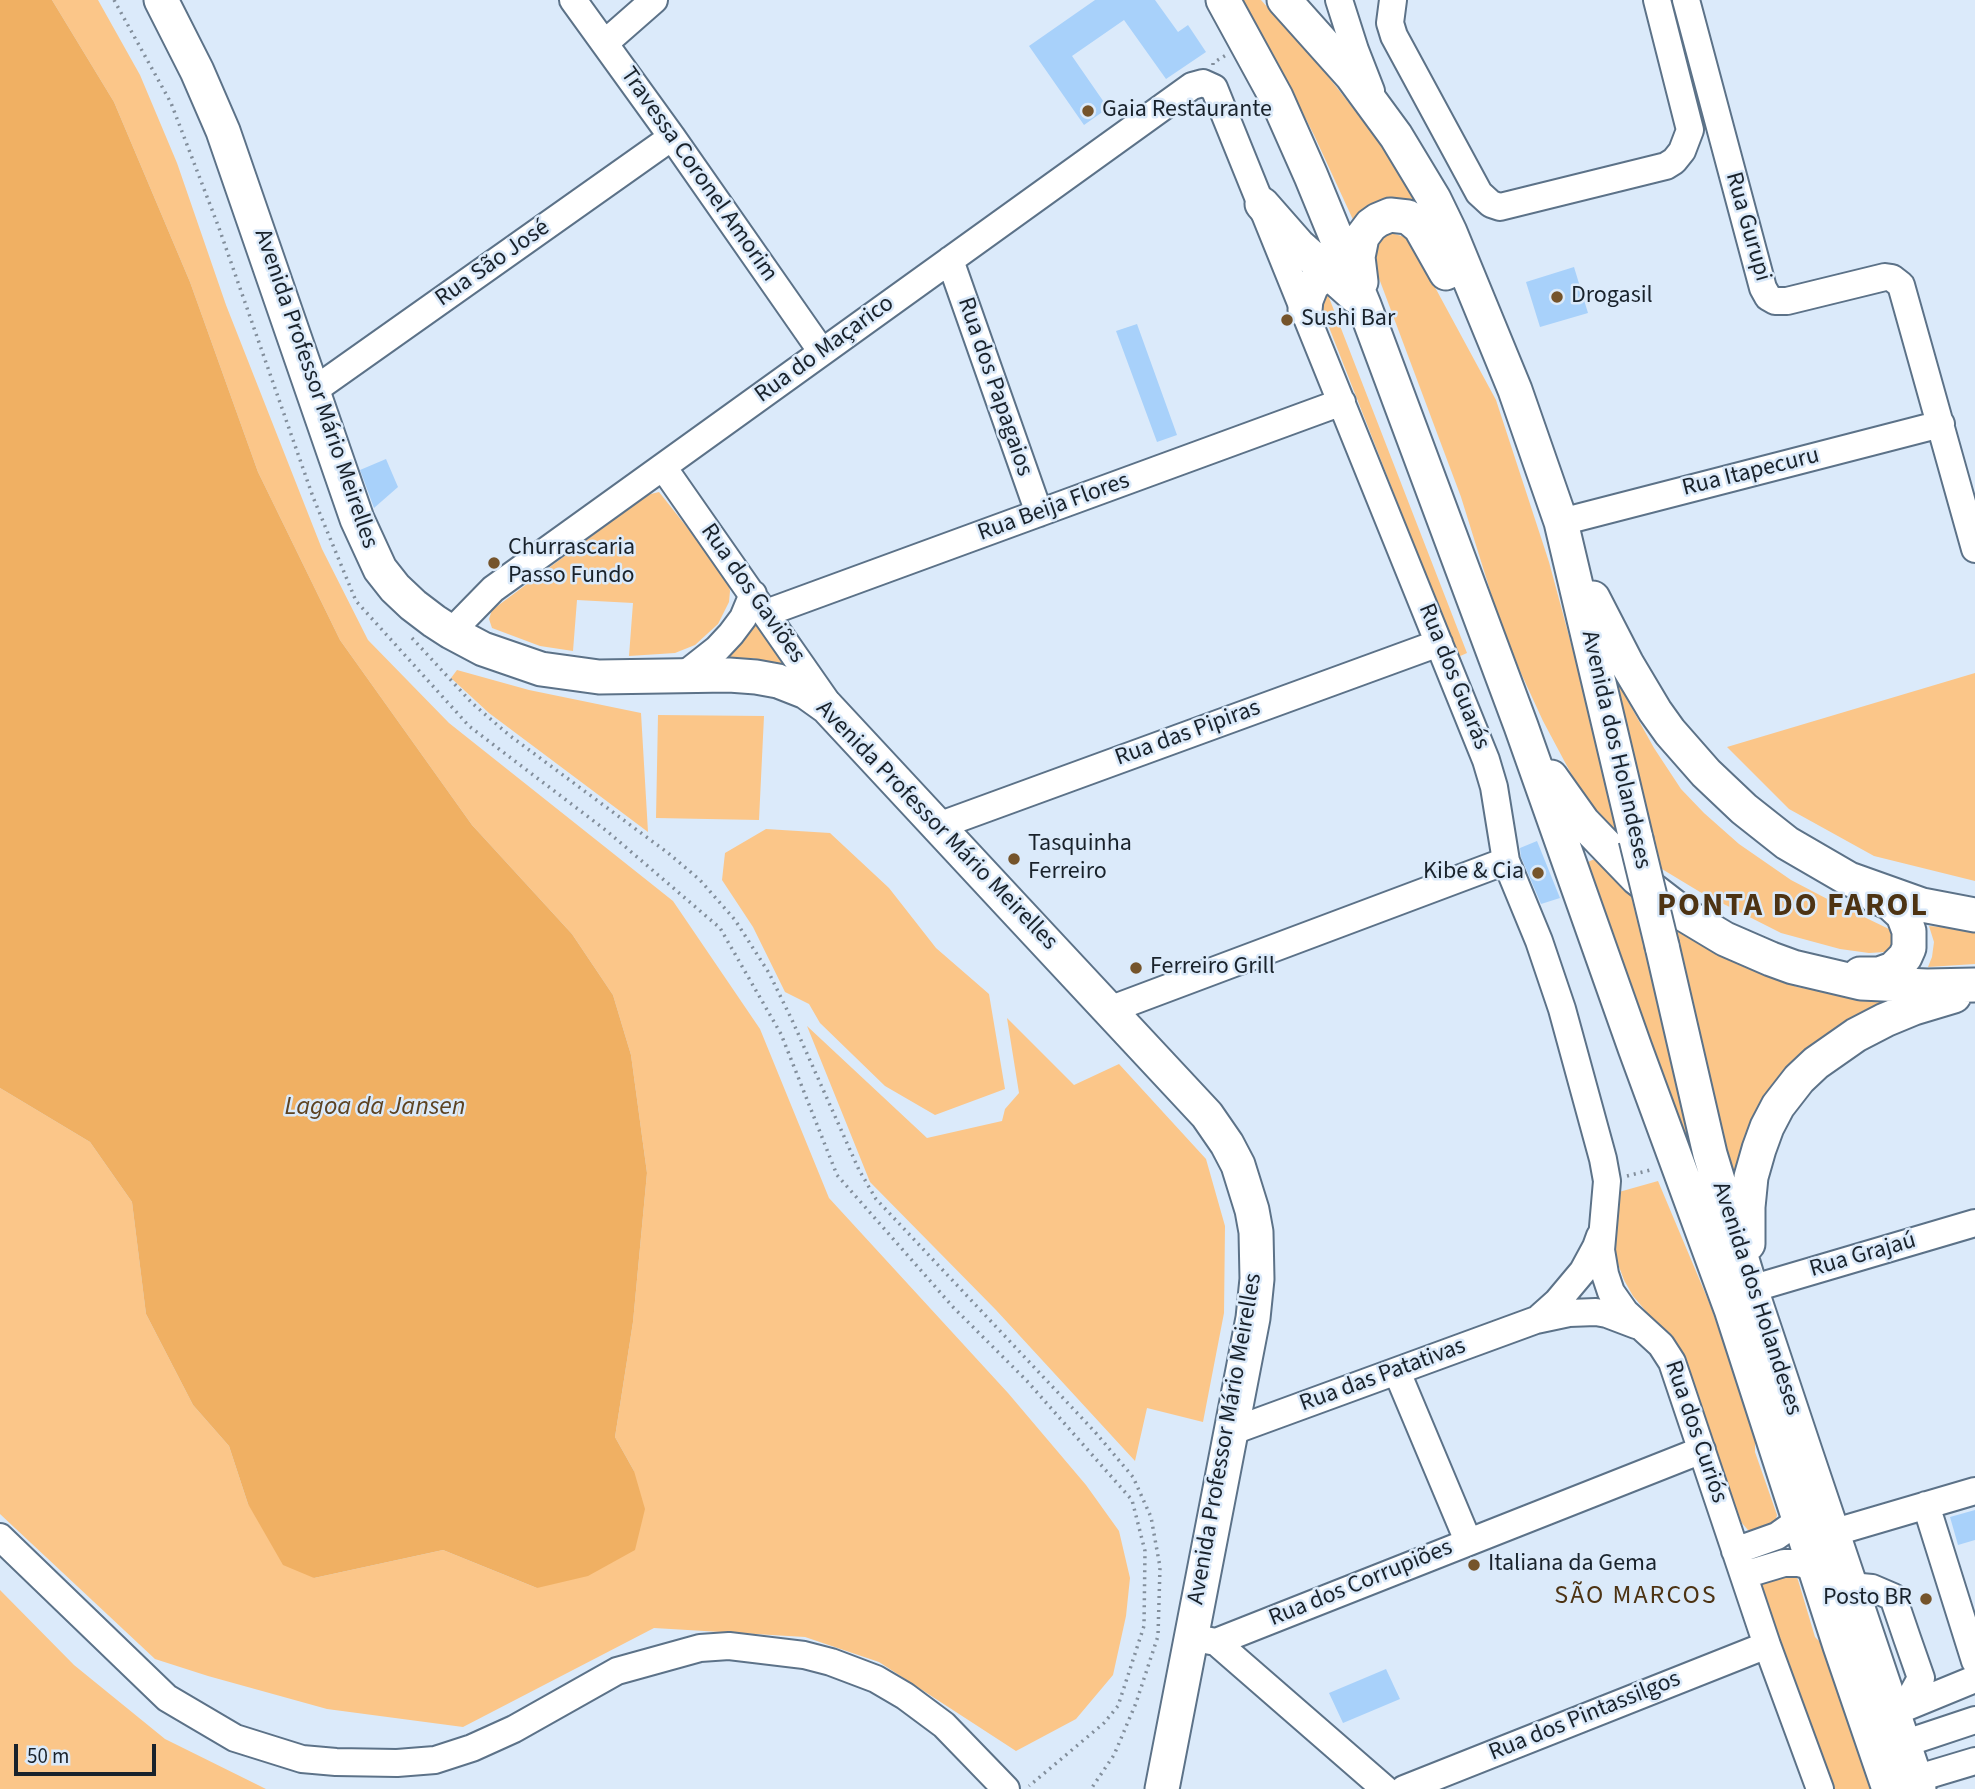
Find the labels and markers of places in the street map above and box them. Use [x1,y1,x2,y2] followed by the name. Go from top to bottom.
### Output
[1102,97,1272,125] place label: Gaia Restaurante
[1080,103,1096,119] marker: Gaia Restaurante
[1571,283,1653,311] place label: Drogasil
[1549,289,1565,305] marker: Drogasil
[1301,306,1395,334] place label: Sushi Bar
[1279,312,1295,328] marker: Sushi Bar
[508,535,635,591] place label: Churrascaria Passo Fundo
[486,555,502,571] marker: Churrascaria Passo Fundo
[1028,831,1132,887] place label: Tasquinha Ferreiro
[1006,851,1022,867] marker: Tasquinha Ferreiro
[1423,859,1524,887] place label: Kibe & Cia
[1530,865,1546,881] marker: Kibe & Cia
[1150,954,1275,982] place label: Ferreiro Grill
[1128,960,1144,976] marker: Ferreiro Grill
[1488,1551,1657,1579] place label: Italiana da Gema
[1466,1557,1482,1573] marker: Italiana da Gema
[1823,1585,1912,1613] place label: Posto BR
[1918,1591,1934,1607] marker: Posto BR

